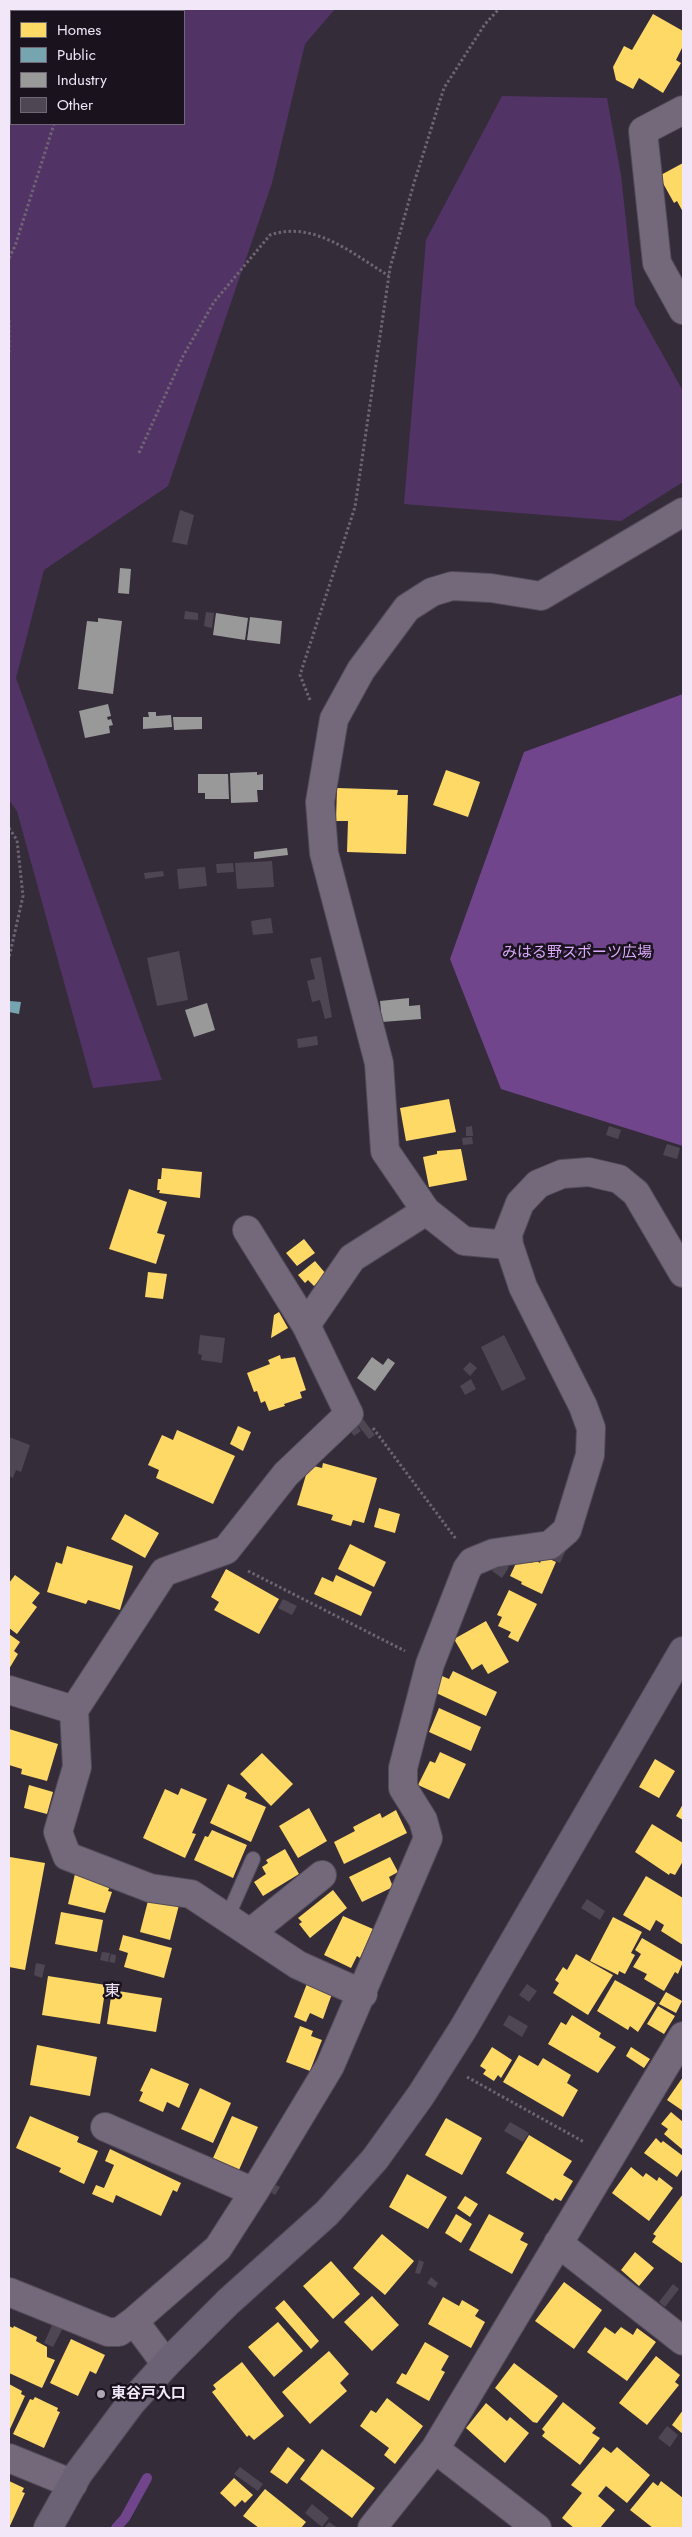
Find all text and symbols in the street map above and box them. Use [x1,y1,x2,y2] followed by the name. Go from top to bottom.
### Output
[10,10,185,125] legend
[57,19,101,41] text: Homes
[57,44,96,66] text: Public
[57,69,107,91] text: Industry
[57,94,93,116] text: Other
[502,944,652,962] park label: みはる野スポーツ広場
[104,1982,120,2002] district label: 東
[111,2385,186,2403] place label: 東谷戸入口
[95,2388,107,2400] marker: 東谷戸入口

